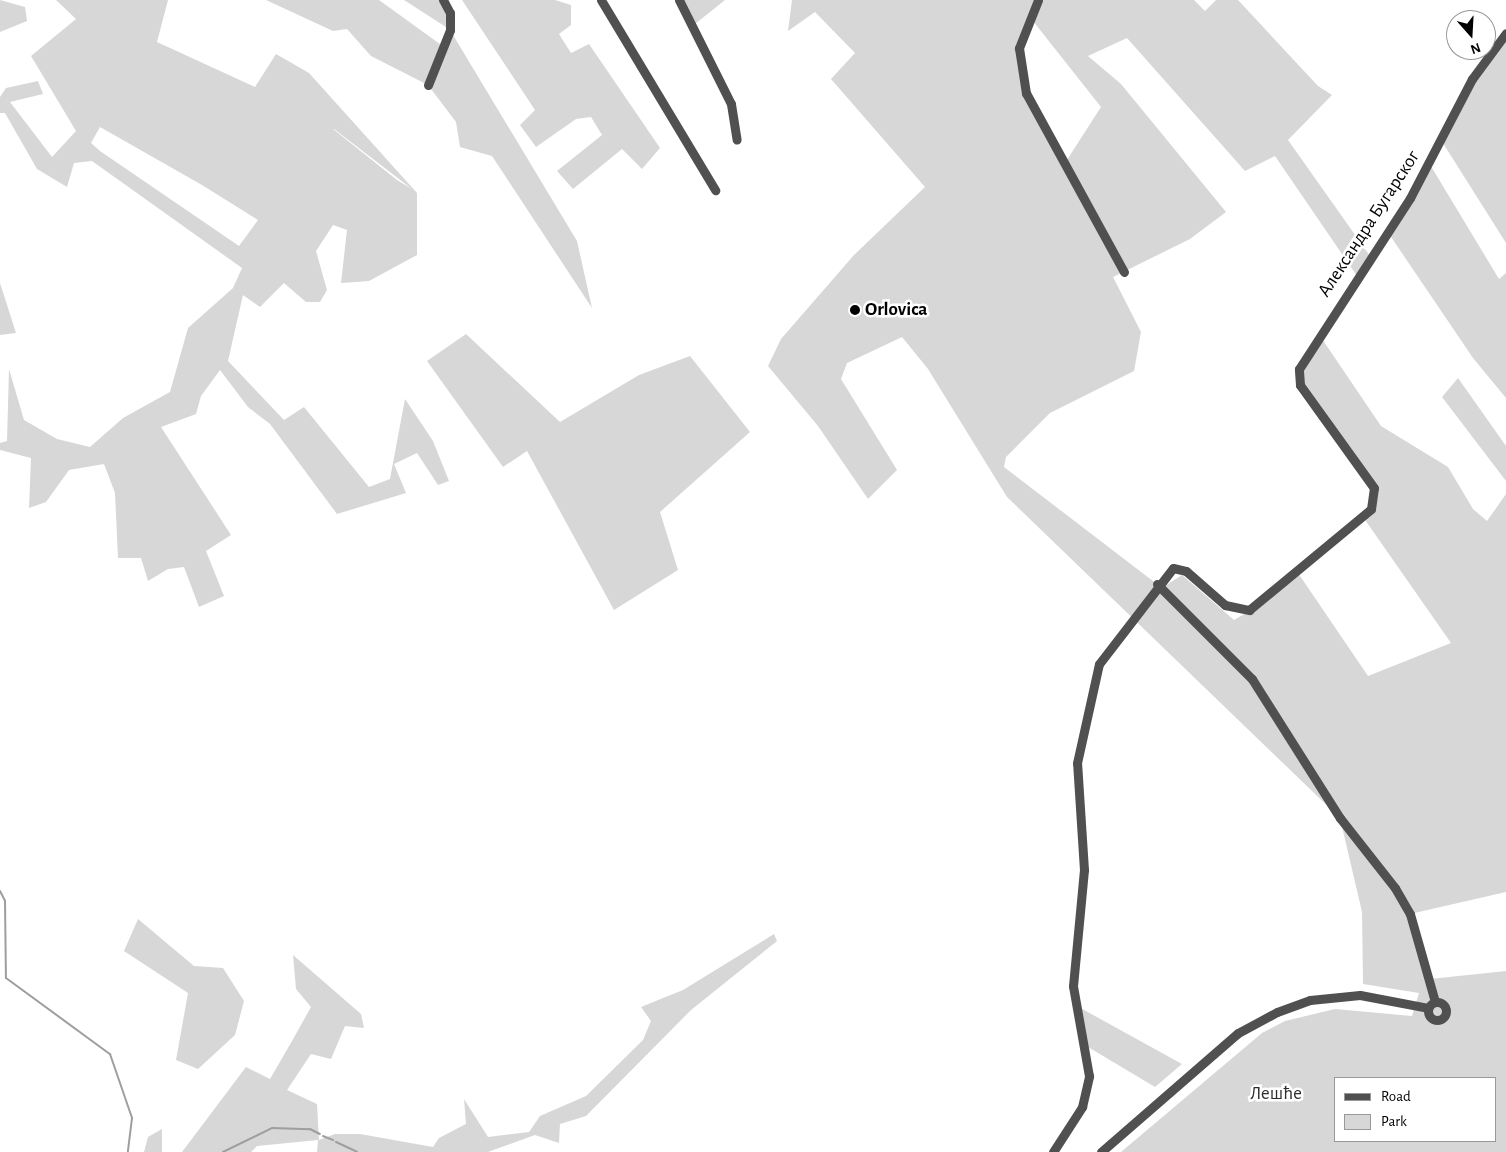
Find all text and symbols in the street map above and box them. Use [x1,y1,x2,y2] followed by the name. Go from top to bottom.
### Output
[1446,10,1496,60] north arrow
[1469,40,1482,56] text: N
[1313,147,1425,301] street label: Александра Бугарског
[865,299,927,321] place label: Orlovica
[849,304,861,316] marker: Orlovica
[1334,1077,1496,1142] legend
[1250,1083,1302,1105] park label: Лешће
[1381,1089,1411,1104] text: Road
[1381,1114,1407,1129] text: Park

